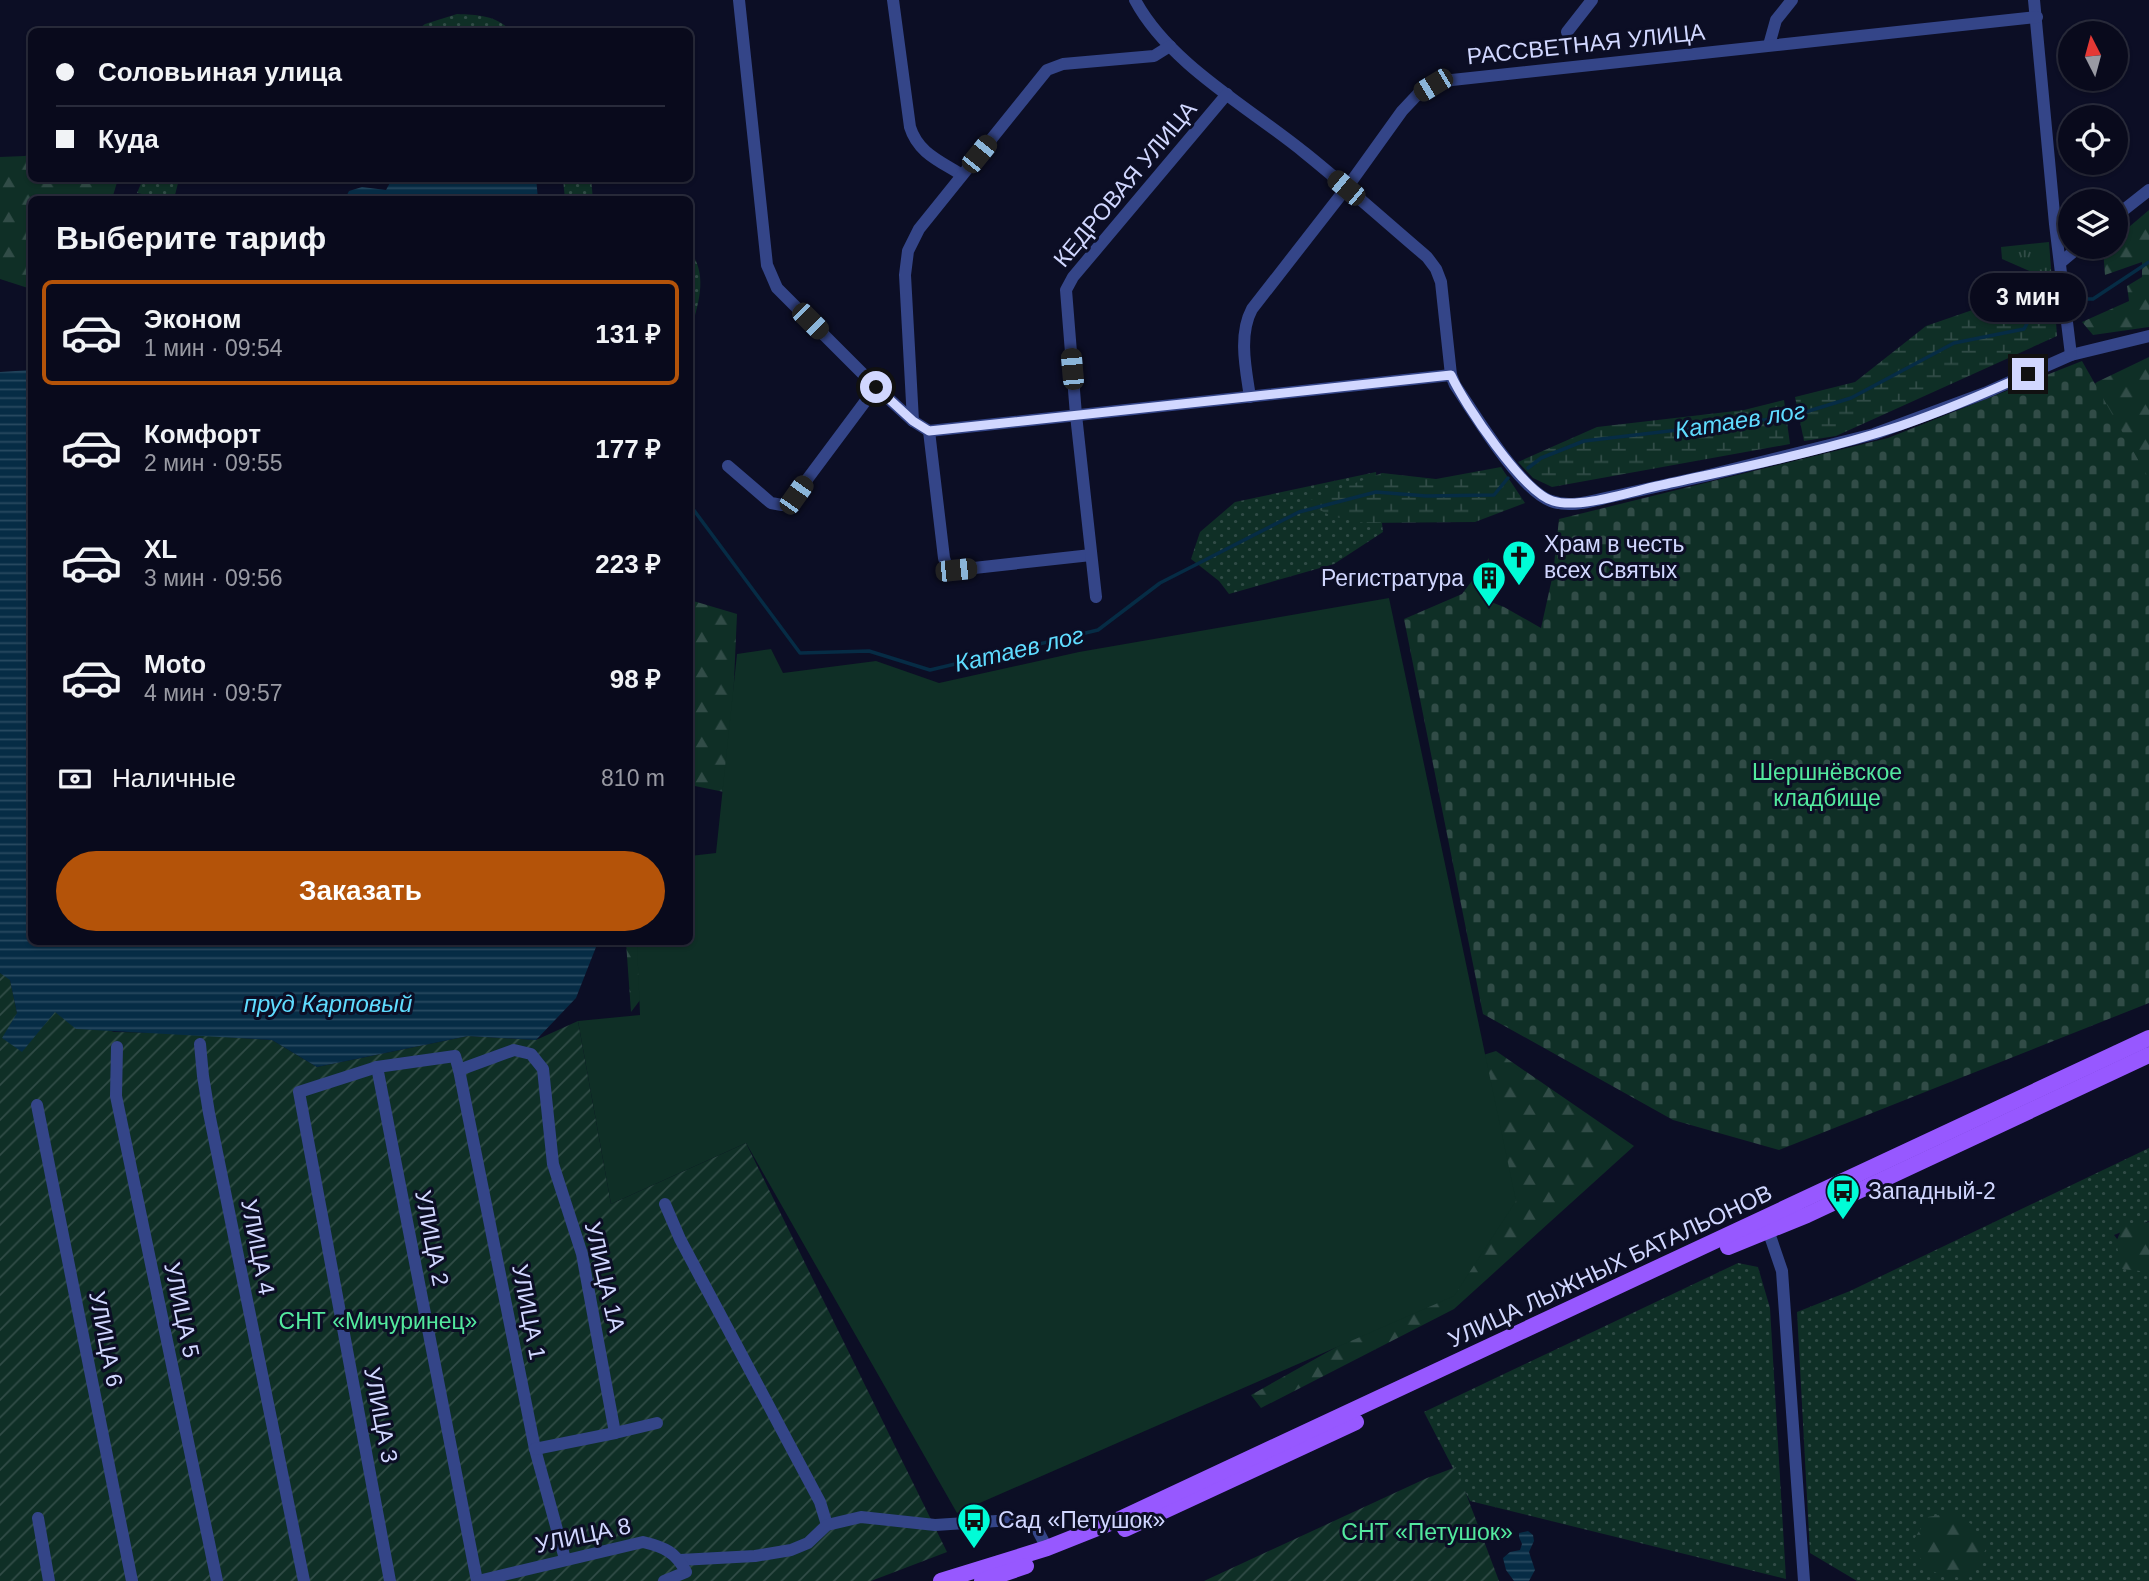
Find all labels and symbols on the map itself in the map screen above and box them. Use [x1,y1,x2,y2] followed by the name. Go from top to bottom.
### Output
[1466,18,1707,69] street label: РАССВЕТНАЯ УЛИЦА
[2058,21,2128,91] north arrow
[1410,65,1457,105] car
[1048,96,1202,272] street label: КЕДРОВАЯ УЛИЦА
[958,131,1001,177] car
[1324,166,1369,210] car
[1970,272,2086,322] callout: 3 мин
[788,299,833,343] car
[1060,347,1085,391] car
[2012,358,2044,390] route end
[860,371,892,403] route start
[1673,396,1807,444] water label: Катаев лог
[776,472,817,518] car
[1544,531,1685,583] place label: Храм в честь всех Святых
[1500,538,1538,587] church icon: Храм в честь всех Святых
[935,557,978,583] car
[1470,559,1508,608] building icon: Регистратура
[1321,565,1464,591] place label: Регистратура
[952,621,1086,677] water label: Катаев лог
[1752,759,1902,811] park label: Шершнёвское кладбище
[244,990,412,1017] water label: пруд Карповый
[1824,1172,1862,1221] bus stop icon: Западный-2
[1868,1178,1996,1204] place label: Западный-2
[1444,1179,1776,1353] street label: УЛИЦА ЛЫЖНЫХ БАТАЛЬОНОВ
[410,1188,454,1288] street label: УЛИЦА 2
[236,1197,280,1297] street label: УЛИЦА 4
[580,1219,630,1335] street label: УЛИЦА 1А
[159,1260,205,1360] street label: УЛИЦА 5
[507,1262,551,1362] street label: УЛИЦА 1
[84,1289,128,1389] street label: УЛИЦА 6
[279,1308,477,1334] park label: СНТ «Мичуринец»
[359,1365,403,1465] street label: УЛИЦА 3
[955,1501,993,1550] bus stop icon: Сад «Петушок»
[998,1507,1165,1533] place label: Сад «Петушок»
[533,1512,633,1558] street label: УЛИЦА 8
[1341,1519,1513,1545] park label: СНТ «Петушок»

